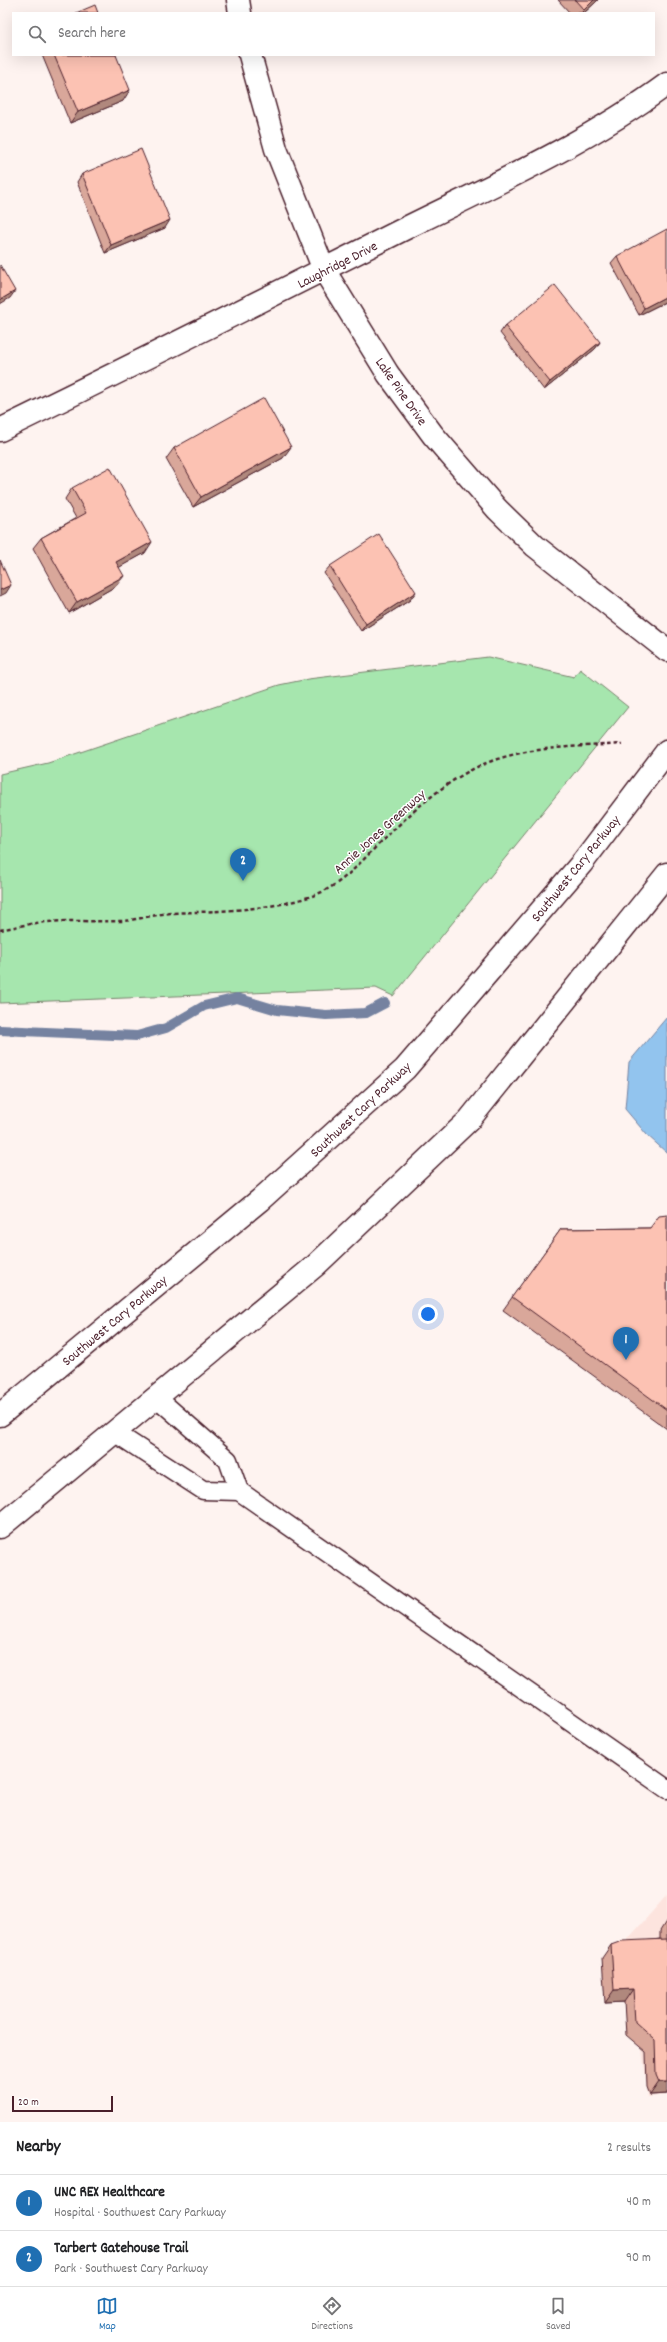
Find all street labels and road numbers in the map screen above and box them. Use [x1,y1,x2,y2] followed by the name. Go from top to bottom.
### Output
[294,237,382,295] street label: Laughridge Drive
[369,354,431,430] street label: Lake Pine Drive
[330,785,431,879] street label: Annie Jones Greenway
[527,811,626,927] street label: Southwest Cary Parkway
[306,1058,417,1163] street label: Southwest Cary Parkway
[58,1271,173,1372] street label: Southwest Cary Parkway

